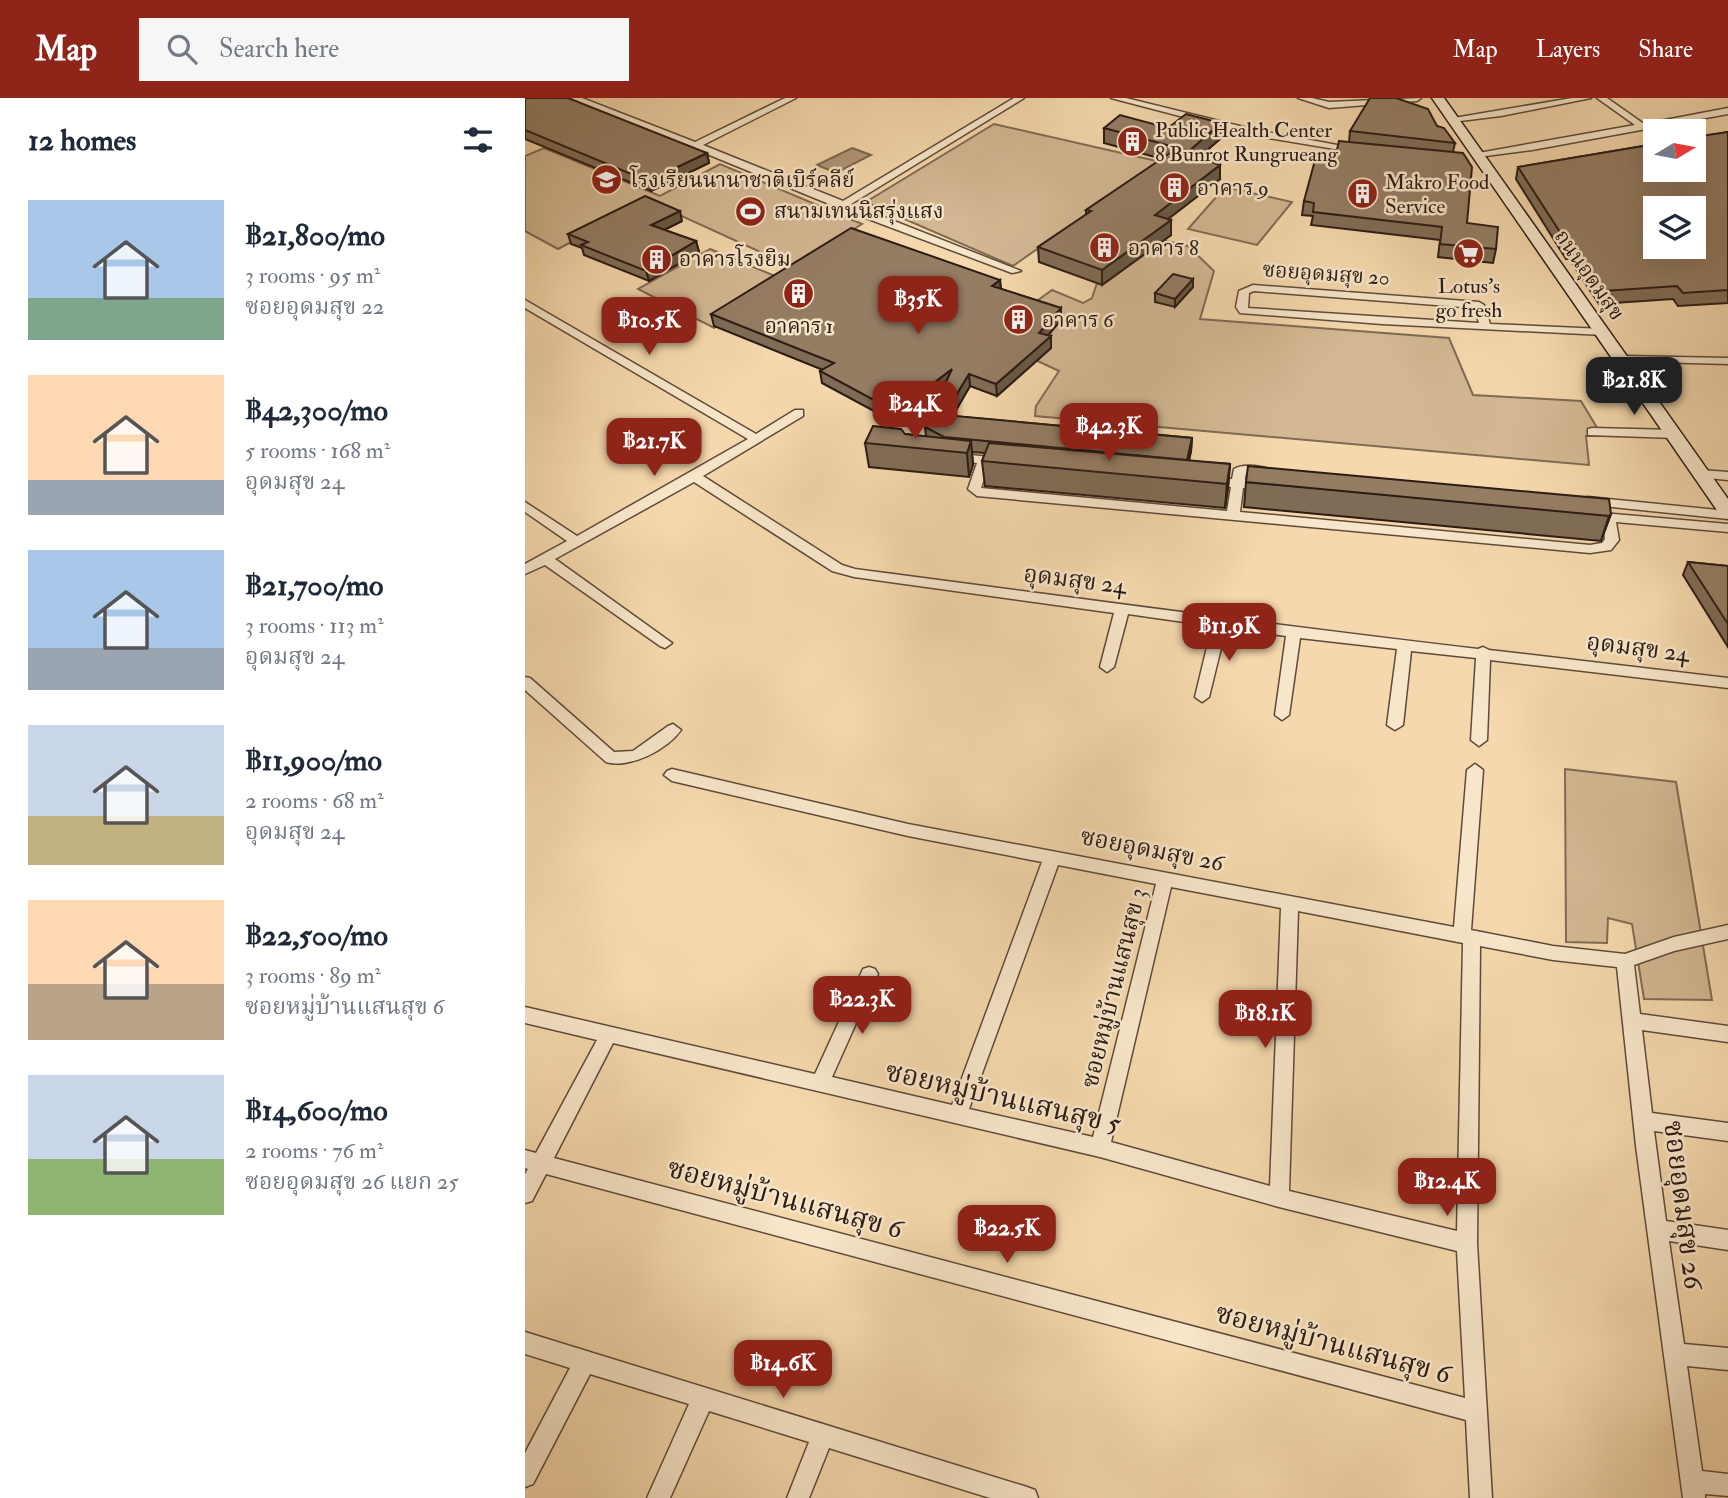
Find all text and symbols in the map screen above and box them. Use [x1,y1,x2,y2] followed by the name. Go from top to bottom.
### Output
[139,18,629,81] search box
[35,29,97,70] text: Map
[163,30,201,68] icon: search
[219,33,339,65] text: Search here
[1453,34,1498,65] text: Map
[1536,34,1600,65] text: Layers
[1638,34,1693,65] text: Share
[1155,117,1339,168] place label: Public Health Center 8 Bunrot Rungrueang
[1643,119,1706,182] north arrow
[1643,119,1706,259] map controls
[459,121,497,159] icon: filters
[28,122,136,159] text: 12 homes
[1115,125,1149,159] building icon: Public Health Center 8 Bunrot Rungrueang
[590,163,624,197] school or university icon: โรงเรียนนานาชาติเบิร์คลีย์
[629,165,855,194] place label: โรงเรียนนานาชาติเบิร์คลีย์
[1385,169,1490,220] place label: Makro Food Service
[1157,171,1191,205] building icon: อาคาร 9
[1197,175,1269,202] place label: อาคาร 9
[1345,177,1379,211] building icon: Makro Food Service
[734,194,768,228] sports icon: สนามเทนนิสรุ่งแสง
[1643,196,1706,259] button: layers
[774,198,943,225] place label: สนามเทนนิสรุ่งแสง
[245,217,385,254] text: ฿21,800/mo
[1548,224,1630,326] street label: ถนนอุดมสุข
[84,228,168,312] icon: home
[1088,231,1122,265] building icon: อาคาร 8
[1128,235,1199,262] place label: อาคาร 8
[1452,237,1486,271] supermarket icon: Lotus's go fresh
[639,242,673,276] building icon: อาคารโรงยิม
[679,244,791,273] place label: อาคารโรงยิม
[1261,256,1391,292] street label: ซอยอุดมสุข 20
[245,261,380,290] text: 3 rooms · 95 m²
[1436,273,1502,324] place label: Lotus's go fresh
[877,276,959,336] pin: ฿35K
[782,277,816,311] building icon: อาคาร 1
[894,284,942,313] text: ฿35K
[245,292,384,321] text: ซอยอุดมสุข 22
[592,298,706,357] pin: ฿10.5K
[1002,303,1036,337] building icon: อาคาร 6
[617,305,681,334] text: ฿10.5K
[1042,307,1115,334] place label: อาคาร 6
[765,313,833,340] place label: อาคาร 1
[1577,358,1691,417] pin: ฿21.8K
[1602,365,1666,394] text: ฿21.8K
[874,382,956,441] pin: ฿24K
[889,389,941,418] text: ฿24K
[245,392,388,429] text: ฿42,300/mo
[84,403,168,487] icon: home
[1052,404,1166,463] pin: ฿42.3K
[1076,411,1142,440] text: ฿42.3K
[597,418,711,478] pin: ฿21.7K
[623,426,685,455] text: ฿21.7K
[245,436,390,465] text: 5 rooms · 168 m²
[245,467,344,496] text: อุดมสุข 24
[1022,558,1129,602] street label: อุดมสุข 24
[245,567,384,604] text: ฿21,700/mo
[84,578,168,662] icon: home
[1172,603,1286,663] pin: ฿11.9K
[245,611,384,640] text: 3 rooms · 113 m²
[1198,611,1260,640] text: ฿11.9K
[1585,626,1692,670] street label: อุดมสุข 24
[245,642,344,671] text: อุดมสุข 24
[245,742,382,779] text: ฿11,900/mo
[84,753,168,837] icon: home
[245,786,384,815] text: 2 rooms · 68 m²
[245,817,344,846] text: อุดมสุข 24
[1078,821,1228,879] street label: ซอยอุดมสุข 26
[1074,885,1154,1091] street label: ซอยหมู่บ้านแสนสุข 3
[245,917,388,954] text: ฿22,500/mo
[84,928,168,1012] icon: home
[245,961,381,990] text: 3 rooms · 89 m²
[805,976,919,1036] pin: ฿22.3K
[829,984,895,1013] text: ฿22.3K
[1208,990,1322,1050] pin: ฿18.1K
[245,992,444,1021] text: ซอยหมู่บ้านแสนสุข 6
[1235,998,1295,1027] text: ฿18.1K
[882,1054,1125,1142] street label: ซอยหมู่บ้านแสนสุข 5
[245,1092,388,1129] text: ฿14,600/mo
[84,1103,168,1187] icon: home
[1655,1119,1711,1293] street label: ซอยอุดมสุข 26
[245,1136,383,1165] text: 2 rooms · 76 m²
[663,1151,908,1248] street label: ซอยหมู่บ้านแสนสุข 6
[1390,1158,1504,1218] pin: ฿12.4K
[1414,1166,1480,1195] text: ฿12.4K
[245,1167,459,1196] text: ซอยอุดมสุข 26 แยก 25
[950,1206,1064,1265] pin: ฿22.5K
[974,1213,1040,1242] text: ฿22.5K
[1211,1296,1456,1393] street label: ซอยหมู่บ้านแสนสุข 6
[726,1340,840,1400] pin: ฿14.6K
[750,1348,816,1377] text: ฿14.6K

